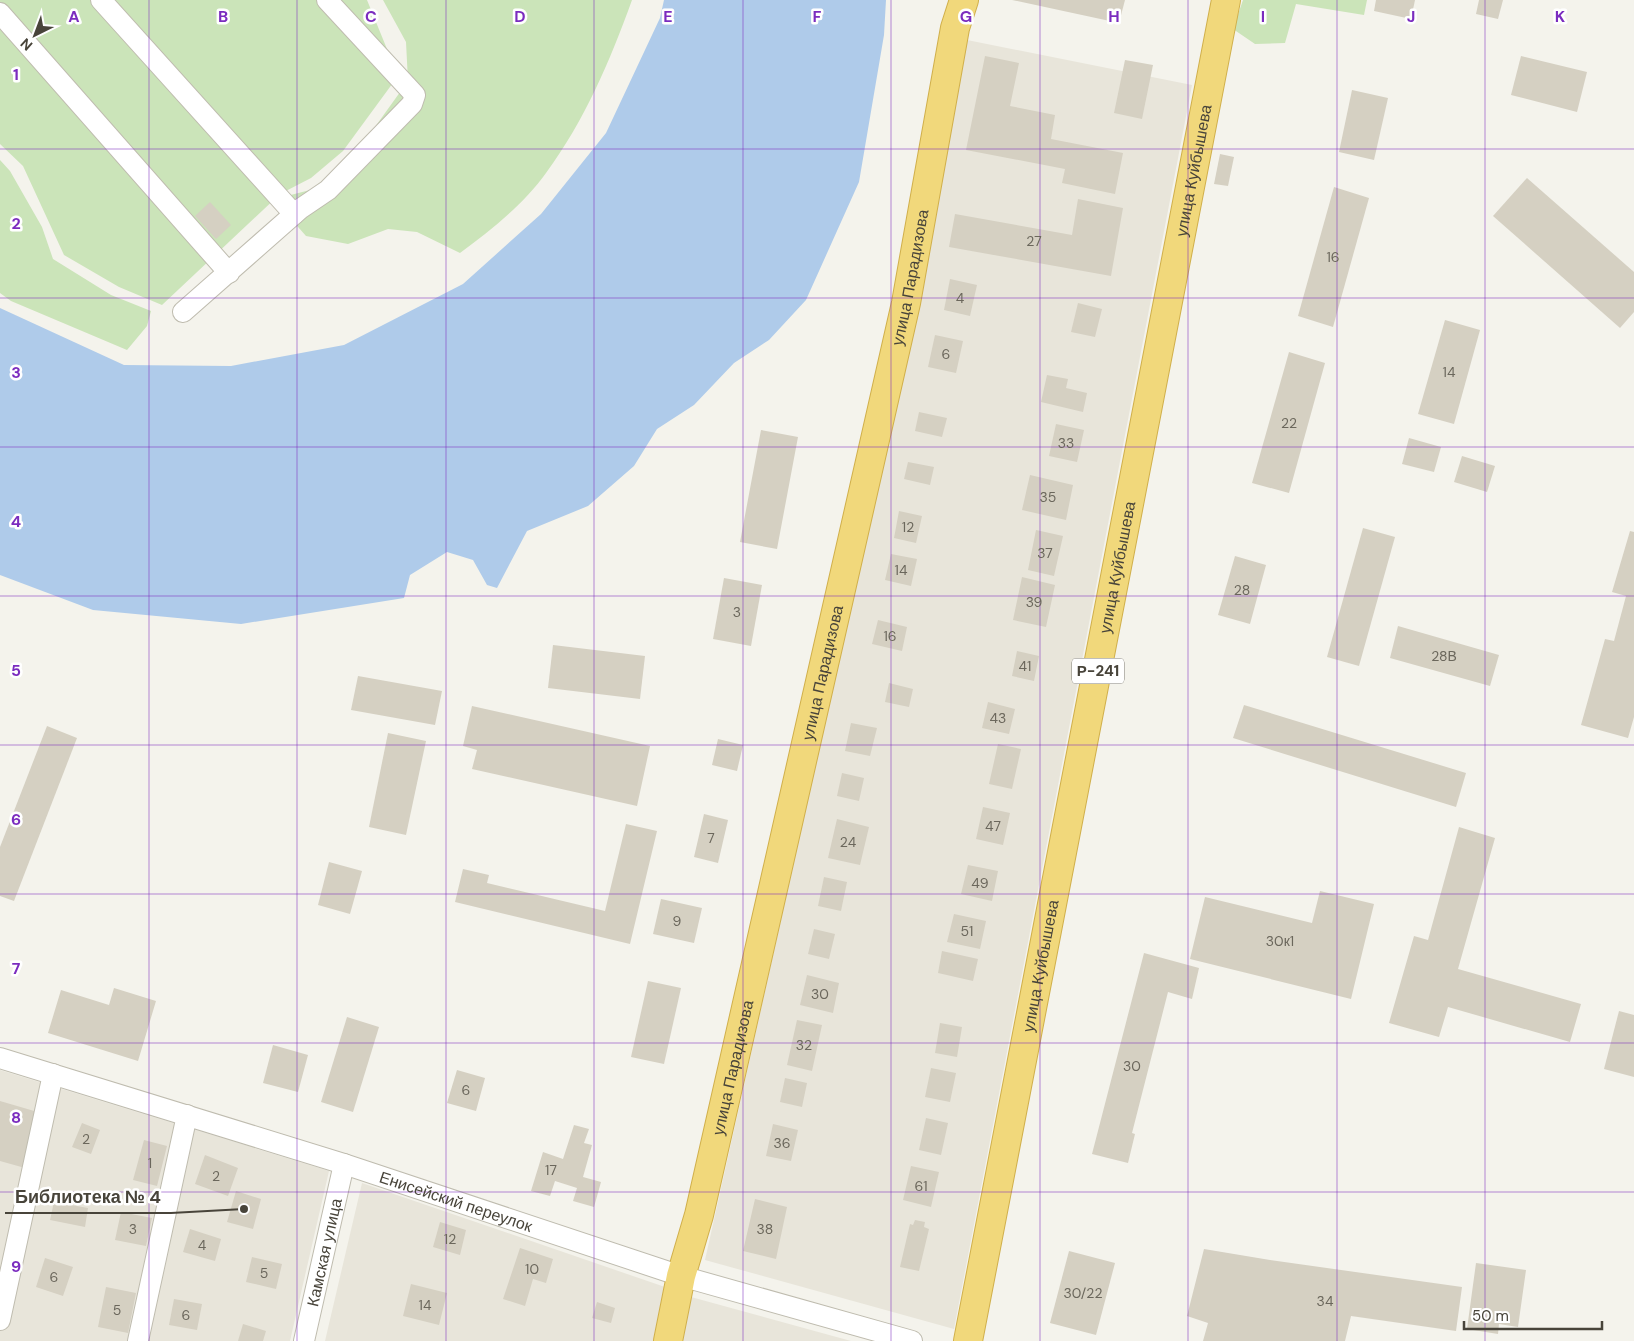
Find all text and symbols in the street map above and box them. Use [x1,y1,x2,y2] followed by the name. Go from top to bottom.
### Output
[68,6,80,27] text: A
[218,6,228,27] text: B
[365,6,377,27] text: C
[514,6,526,27] text: D
[663,6,673,27] text: E
[813,6,822,27] text: F
[960,6,972,27] text: G
[1108,6,1120,27] text: H
[1261,6,1265,27] text: I
[1407,6,1415,27] text: J
[1555,6,1566,27] text: K
[10,10,60,60] north arrow
[16,35,36,55] text: N
[13,64,19,85] text: 1
[1170,102,1216,238] street label: улица Куйбышева
[886,208,933,347] street label: улица Парадизова
[11,213,21,234] text: 2
[1026,232,1042,250] house number: 27
[1326,248,1340,266] house number: 16
[956,289,965,307] house number: 4
[942,345,950,363] house number: 6
[11,362,21,383] text: 3
[1443,363,1456,381] house number: 14
[1281,414,1297,432] house number: 22
[1058,434,1074,452] house number: 33
[1040,488,1056,506] house number: 35
[1094,499,1140,635] street label: улица Куйбышева
[11,511,21,532] text: 4
[902,518,914,536] house number: 12
[1037,544,1053,562] house number: 37
[895,561,908,579] house number: 14
[1234,581,1250,599] house number: 28
[1026,593,1043,611] house number: 39
[733,603,741,621] house number: 3
[797,603,848,742] street label: улица Парадизова
[883,627,897,645] house number: 16
[1431,647,1457,665] house number: 28В
[1019,657,1031,675] house number: 41
[1072,658,1124,684] road number: Р-241
[11,660,21,681] text: 5
[990,709,1006,727] house number: 43
[11,809,21,830] text: 6
[985,817,1001,835] house number: 47
[707,829,715,847] house number: 7
[840,833,857,851] house number: 24
[971,874,989,892] house number: 49
[1017,898,1063,1034] street label: улица Куйбышева
[673,912,682,930] house number: 9
[961,922,973,940] house number: 51
[1266,932,1294,950] house number: 30к1
[12,958,21,979] text: 7
[811,985,829,1003] house number: 30
[707,998,758,1137] street label: улица Парадизова
[796,1036,812,1054] house number: 32
[1123,1057,1141,1075] house number: 30
[462,1081,470,1099] house number: 6
[11,1107,21,1128] text: 8
[82,1130,90,1148] house number: 2
[773,1134,791,1152] house number: 36
[148,1154,152,1172] house number: 1
[545,1161,557,1179] house number: 17
[377,1166,536,1237] street label: Енисейский переулок
[212,1167,220,1185] house number: 2
[914,1177,928,1195] house number: 61
[5,1180,171,1213] callout: Библиотека № 4
[15,1185,161,1209] text: Библиотека № 4
[302,1196,346,1308] street label: Камская улица
[129,1220,137,1238] house number: 3
[757,1220,773,1238] house number: 38
[444,1230,456,1248] house number: 12
[198,1236,207,1254] house number: 4
[11,1256,21,1277] text: 9
[525,1260,539,1278] house number: 10
[260,1264,268,1282] house number: 5
[50,1268,58,1286] house number: 6
[1064,1284,1102,1302] house number: 30/22
[1317,1292,1334,1310] house number: 34
[419,1296,432,1314] house number: 14
[1464,1298,1602,1330] scale bar
[113,1301,121,1319] house number: 5
[182,1306,190,1324] house number: 6
[1472,1306,1509,1326] text: 50 m

